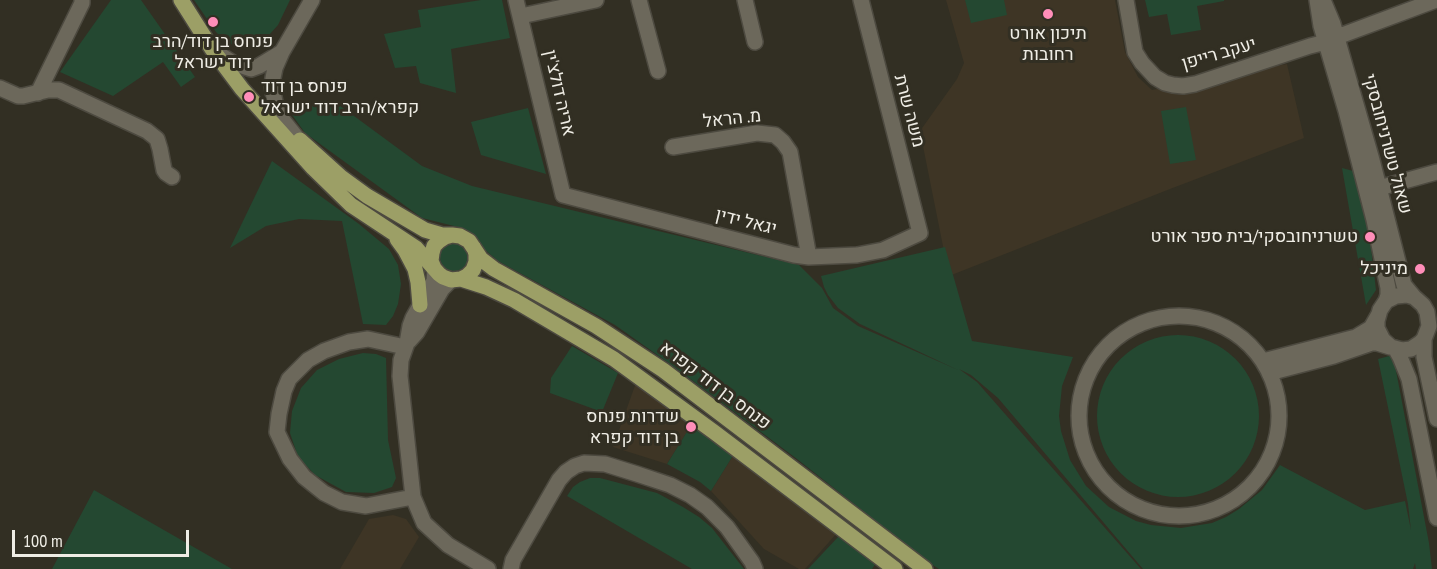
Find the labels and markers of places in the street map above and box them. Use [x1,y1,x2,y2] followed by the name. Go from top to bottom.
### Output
[1041,7,1055,21] marker: תיכון אורט רחובות
[206,15,220,29] marker: פנחס בן דוד/הרב דוד ישראל
[1009,23,1087,66] place label: תיכון אורט רחובות
[153,31,273,74] place label: פנחס בן דוד/הרב דוד ישראל
[261,76,419,118] place label: פנחס בן דוד קפרא/הרב דוד ישראל
[242,90,256,104] marker: פנחס בן דוד קפרא/הרב דוד ישראל
[1151,226,1358,248] place label: טשרניחובסקי/בית ספר אורט
[1363,230,1377,244] marker: טשרניחובסקי/בית ספר אורט
[1360,258,1408,280] place label: מיניכל
[1413,262,1427,276] marker: מיניכל
[586,406,679,448] place label: שדרות פנחס בן דוד קפרא
[684,420,698,434] marker: שדרות פנחס בן דוד קפרא

